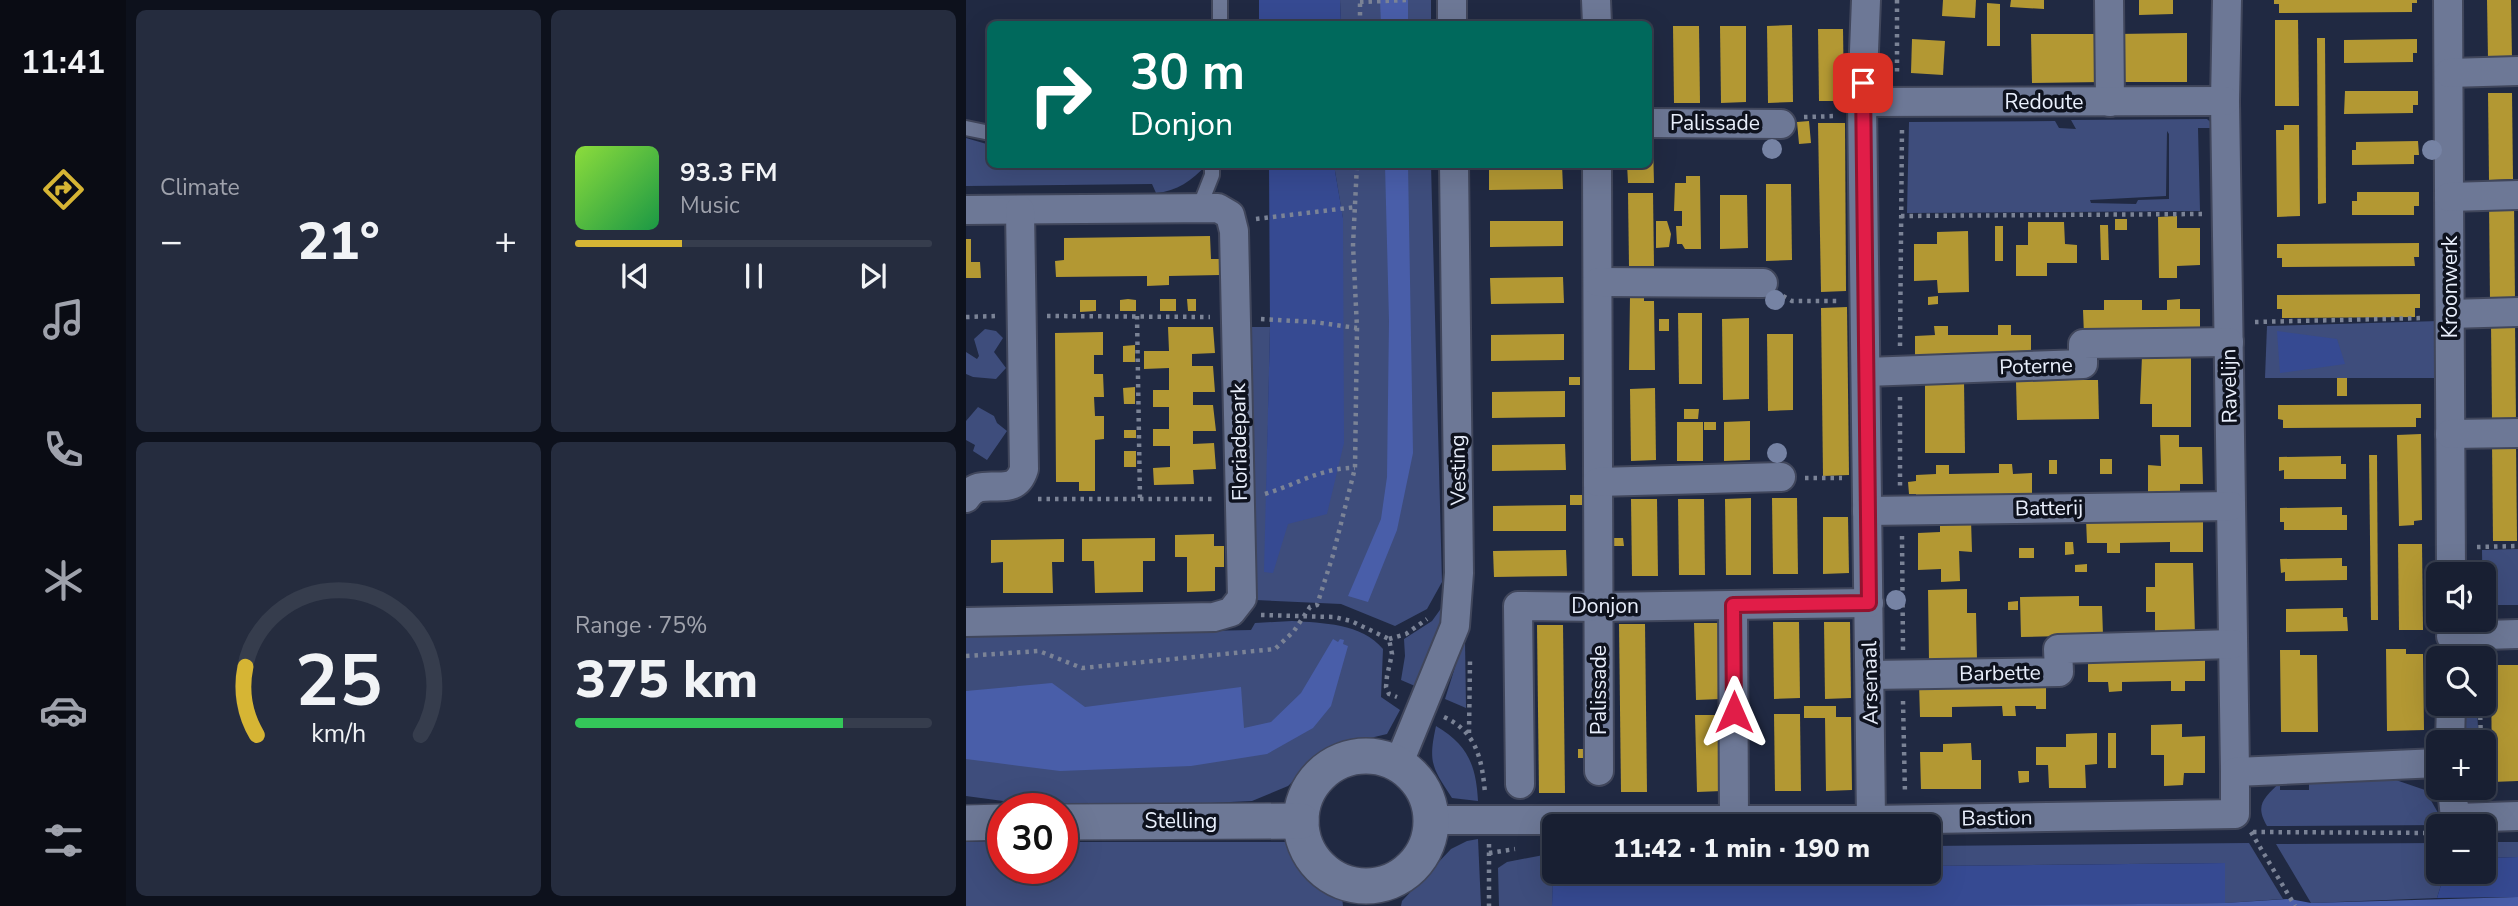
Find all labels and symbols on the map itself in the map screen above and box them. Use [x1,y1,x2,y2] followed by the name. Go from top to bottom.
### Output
[1833,53,1893,113] pin
[2004,88,2084,116] street label: Redoute
[1670,109,1760,137] street label: Palissade
[2436,235,2464,338] street label: Kroonwerk
[2214,348,2244,424] street label: Ravelijn
[1999,351,2073,381] street label: Poterne
[1224,382,1254,501] street label: Floriadepark
[1443,434,1473,507] street label: Vesting
[2015,493,2083,523] street label: Batterij
[1571,592,1639,620] street label: Donjon
[1855,640,1885,725] street label: Arsenaal
[1585,645,1613,735] street label: Palissade
[1959,658,2041,688] street label: Barbette
[1697,675,1771,749] position arrow
[987,793,1078,884] speed limit sign: 30
[1961,803,2033,833] street label: Bastion
[1145,807,1217,835] street label: Stelling

